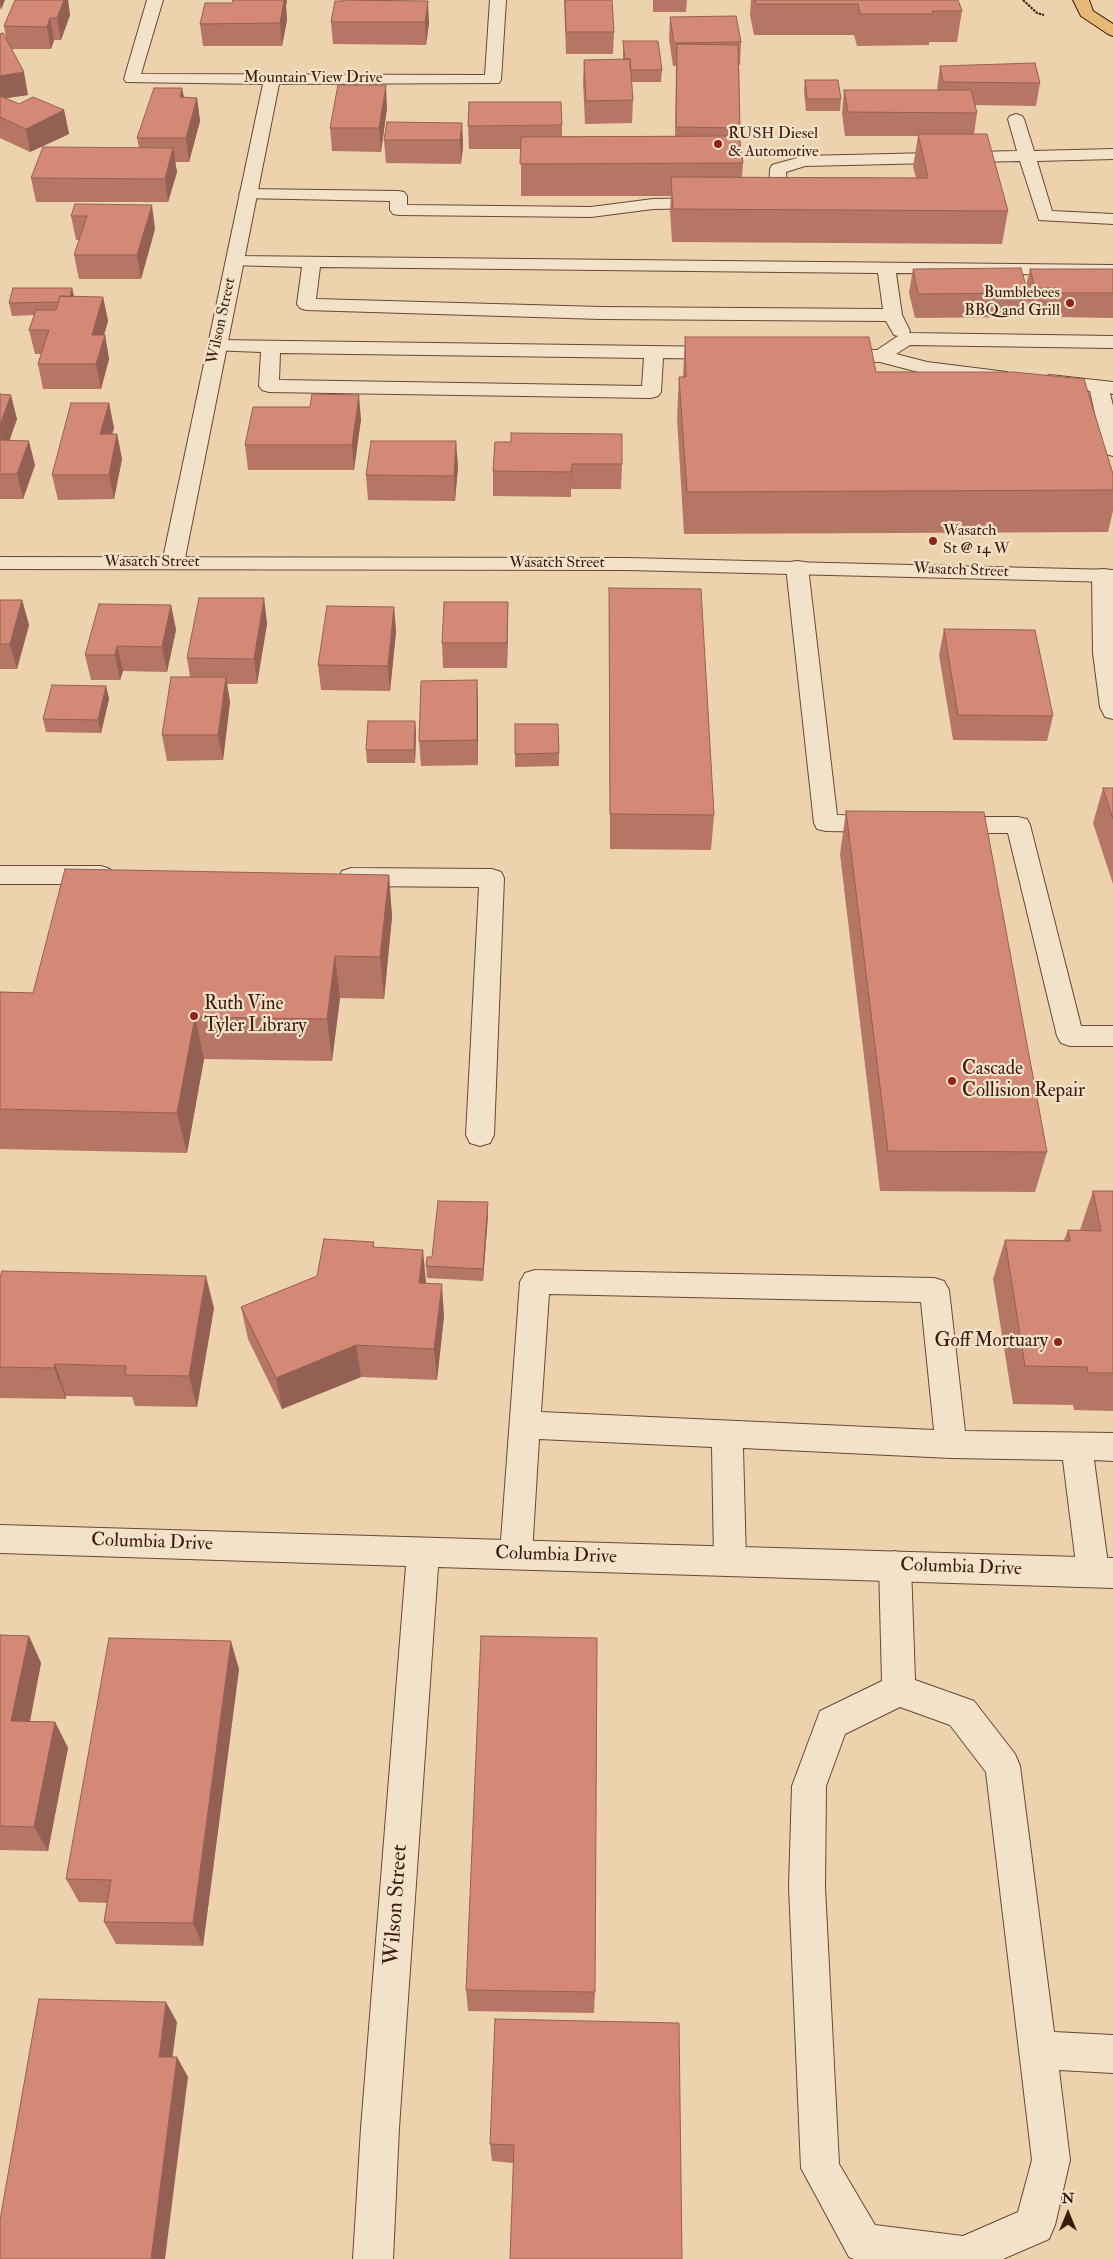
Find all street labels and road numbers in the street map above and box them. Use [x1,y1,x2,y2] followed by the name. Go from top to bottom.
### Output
[244,69,382,89] street label: Mountain View Drive
[203,276,241,366] street label: Wilson Street
[104,553,200,573] street label: Wasatch Street
[509,554,605,574] street label: Wasatch Street
[913,560,1009,582] street label: Wasatch Street
[91,1529,213,1557] street label: Columbia Drive
[495,1542,617,1570] street label: Columbia Drive
[900,1554,1022,1582] street label: Columbia Drive
[380,1844,414,1966] street label: Wilson Street

